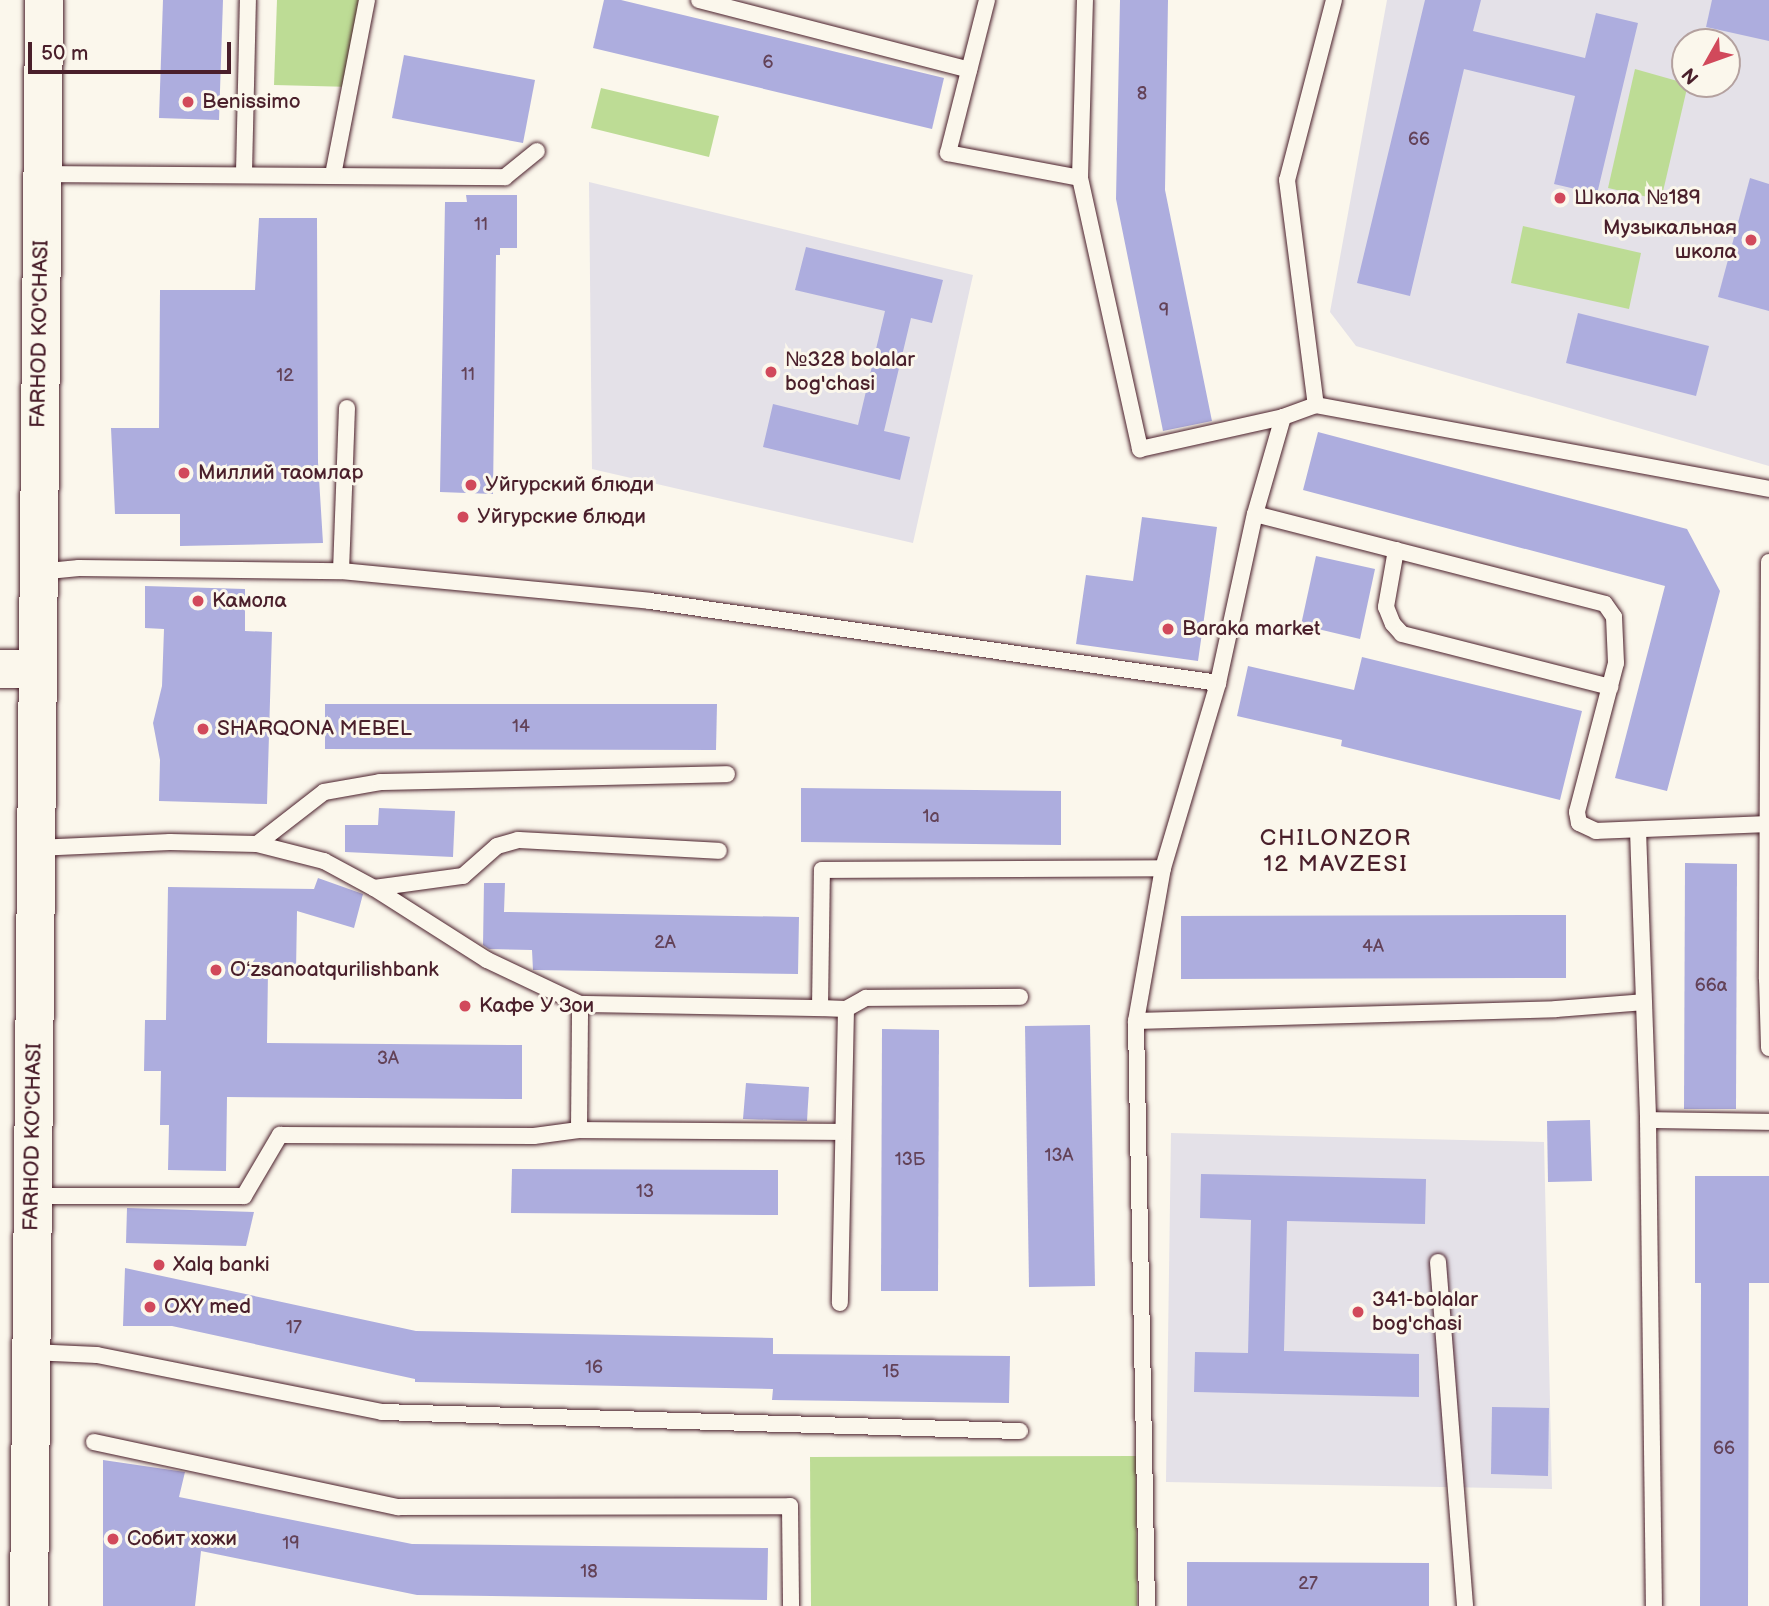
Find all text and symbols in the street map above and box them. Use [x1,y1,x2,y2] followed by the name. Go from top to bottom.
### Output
[32,28,234,72] scale bar
[1671,28,1741,98] north arrow
[41,41,88,66] text: 50 m
[763,52,773,74] house number: 6
[1678,63,1704,88] text: N
[1137,83,1147,105] house number: 8
[202,89,301,115] place label: Benissimo
[180,94,196,110] marker: Benissimo
[1408,129,1430,151] house number: 66
[1574,185,1701,211] place label: Школа №189
[1552,190,1568,206] marker: Школа №189
[474,214,488,236] house number: 11
[1603,215,1737,265] place label: Музыкальная школа
[1743,232,1759,248] marker: Музыкальная школа
[26,240,54,428] street label: FARHOD KO'CHASI
[1159,300,1169,322] house number: 9
[785,347,915,397] place label: №328 bolalar bog'chasi
[461,364,475,386] house number: 11
[763,364,779,380] marker: №328 bolalar bog'chasi
[276,365,294,387] house number: 12
[198,460,363,486] place label: Миллий таомлар
[176,465,192,481] marker: Миллий таомлар
[485,472,654,498] place label: Уйгурский блюди
[463,477,479,493] marker: Уйгурский блюди
[477,504,646,530] place label: Уйгурские блюди
[455,509,471,525] marker: Уйгурские блюди
[212,588,287,614] place label: Камола
[190,593,206,609] marker: Камола
[1182,616,1320,642] place label: Baraka market
[1160,621,1176,637] marker: Baraka market
[217,716,412,742] place label: SHARQONA MEBEL
[512,716,530,738] house number: 14
[195,721,211,737] marker: SHARQONA MEBEL
[922,806,940,828] house number: 1a
[1261,824,1411,878] district label: CHILONZOR 12 MAVZESI
[654,932,676,954] house number: 2A
[1362,936,1384,958] house number: 4А
[230,957,439,983] place label: Oʻzsanoatqurilishbank
[208,962,224,978] marker: Oʻzsanoatqurilishbank
[1695,975,1727,997] house number: 66а
[479,993,594,1019] place label: Кафе У Зои
[457,998,473,1014] marker: Кафе У Зои
[19,1043,47,1231] street label: FARHOD KO'CHASI
[377,1048,399,1070] house number: 3А
[1045,1145,1073,1167] house number: 13А
[895,1149,925,1171] house number: 13Б
[636,1181,654,1203] house number: 13
[173,1252,270,1278] place label: Xalq banki
[151,1257,167,1273] marker: Xalq banki
[1372,1287,1478,1337] place label: 341-bolalar bog'chasi
[164,1294,251,1320] place label: OXY med
[142,1299,158,1315] marker: OXY med
[1350,1304,1366,1320] marker: 341-bolalar bog'chasi
[286,1317,302,1339] house number: 17
[585,1357,603,1379] house number: 16
[882,1361,900,1383] house number: 15
[1713,1438,1735,1460] house number: 66
[127,1526,237,1552] place label: Собит хожи
[105,1531,121,1547] marker: Собит хожи
[282,1533,300,1555] house number: 19
[580,1561,598,1583] house number: 18
[1298,1573,1318,1595] house number: 27

